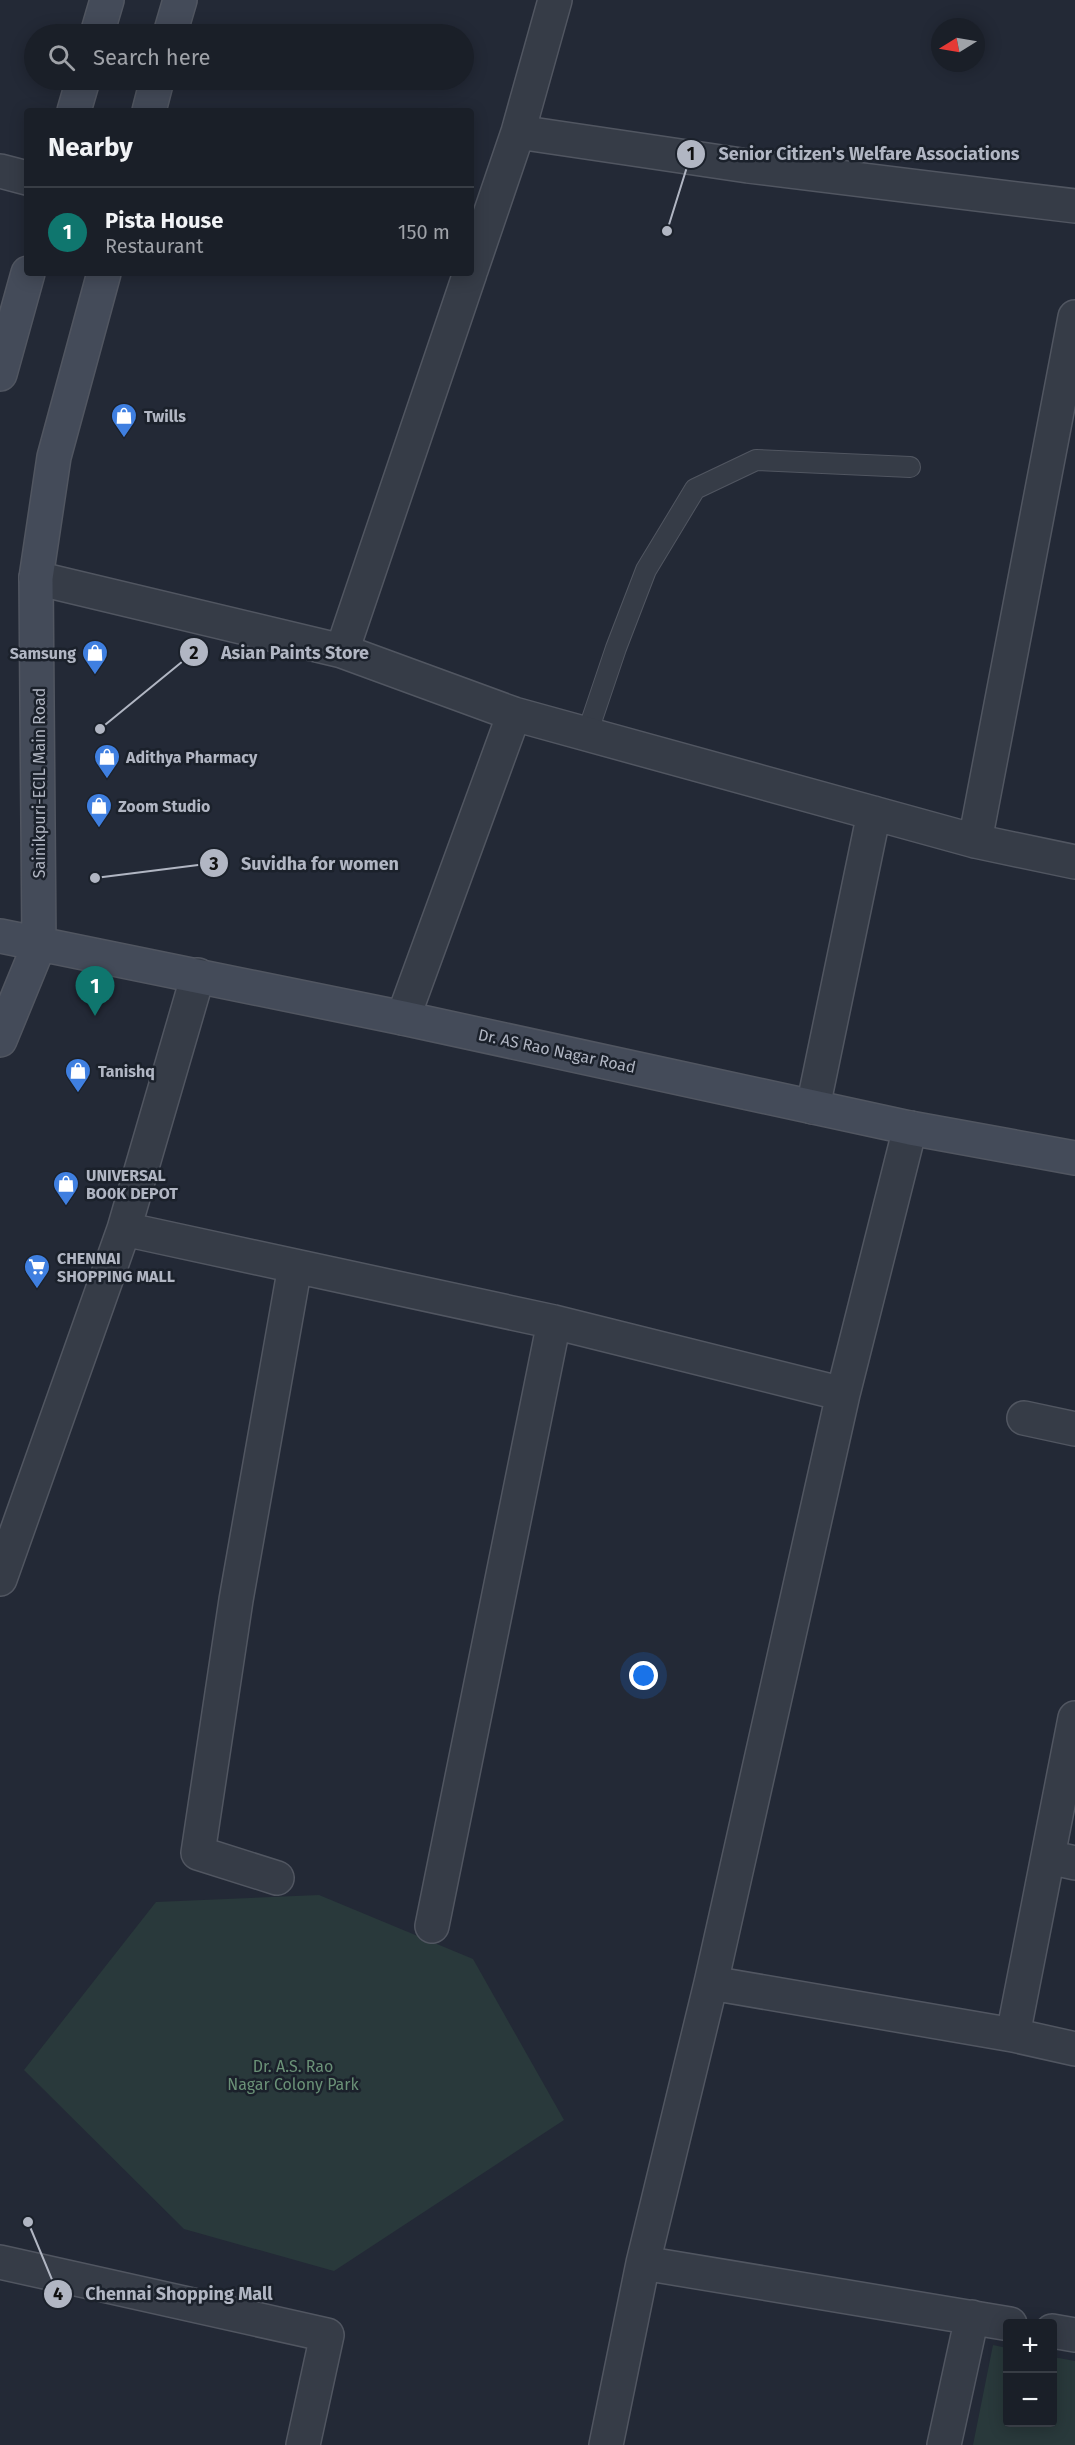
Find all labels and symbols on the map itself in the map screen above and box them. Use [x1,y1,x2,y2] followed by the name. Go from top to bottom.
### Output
[931,18,985,72] north arrow
[676,136,1031,172] callout: Senior Citizen's Welfare Associations
[687,143,695,165] text: 1
[718,143,1020,165] text: Senior Citizen's Welfare Associations
[109,401,139,439] shop icon: Twills
[144,407,186,426] place label: Twills
[179,634,381,670] callout: Asian Paints Store
[80,638,110,676] shop icon: Samsung
[189,642,199,664] text: 2
[220,642,369,664] text: Asian Paints Store
[10,644,76,663] place label: Samsung
[30,688,49,878] street label: Sainikpuri-ECIL Main Road
[92,742,122,780] shop icon: Adithya Pharmacy
[125,748,258,767] place label: Adithya Pharmacy
[84,791,114,829] shop icon: Zoom Studio
[118,797,210,816] place label: Zoom Studio
[199,845,411,881] callout: Suvidha for women
[208,853,219,875] text: 3
[241,853,399,875] text: Suvidha for women
[76,966,115,1016] pin: 1
[476,1025,638,1077] street label: Dr. AS Rao Nagar Road
[63,1056,93,1094] shop icon: Tanishq
[98,1062,155,1081] place label: Tanishq
[86,1166,178,1203] place label: UNIVERSAL BO0K DEPOT
[51,1169,81,1207] shop icon: UNIVERSAL BO0K DEPOT
[57,1249,175,1286] place label: CHENNAI SHOPPING MALL
[22,1252,52,1290] supermarket icon: CHENNAI SHOPPING MALL
[629,1661,658,1690] your location
[227,2057,360,2094] park label: Dr. A.S. Rao Nagar Colony Park
[43,2276,284,2312] callout: Chennai Shopping Mall
[53,2283,63,2305] text: 4
[85,2283,273,2305] text: Chennai Shopping Mall

